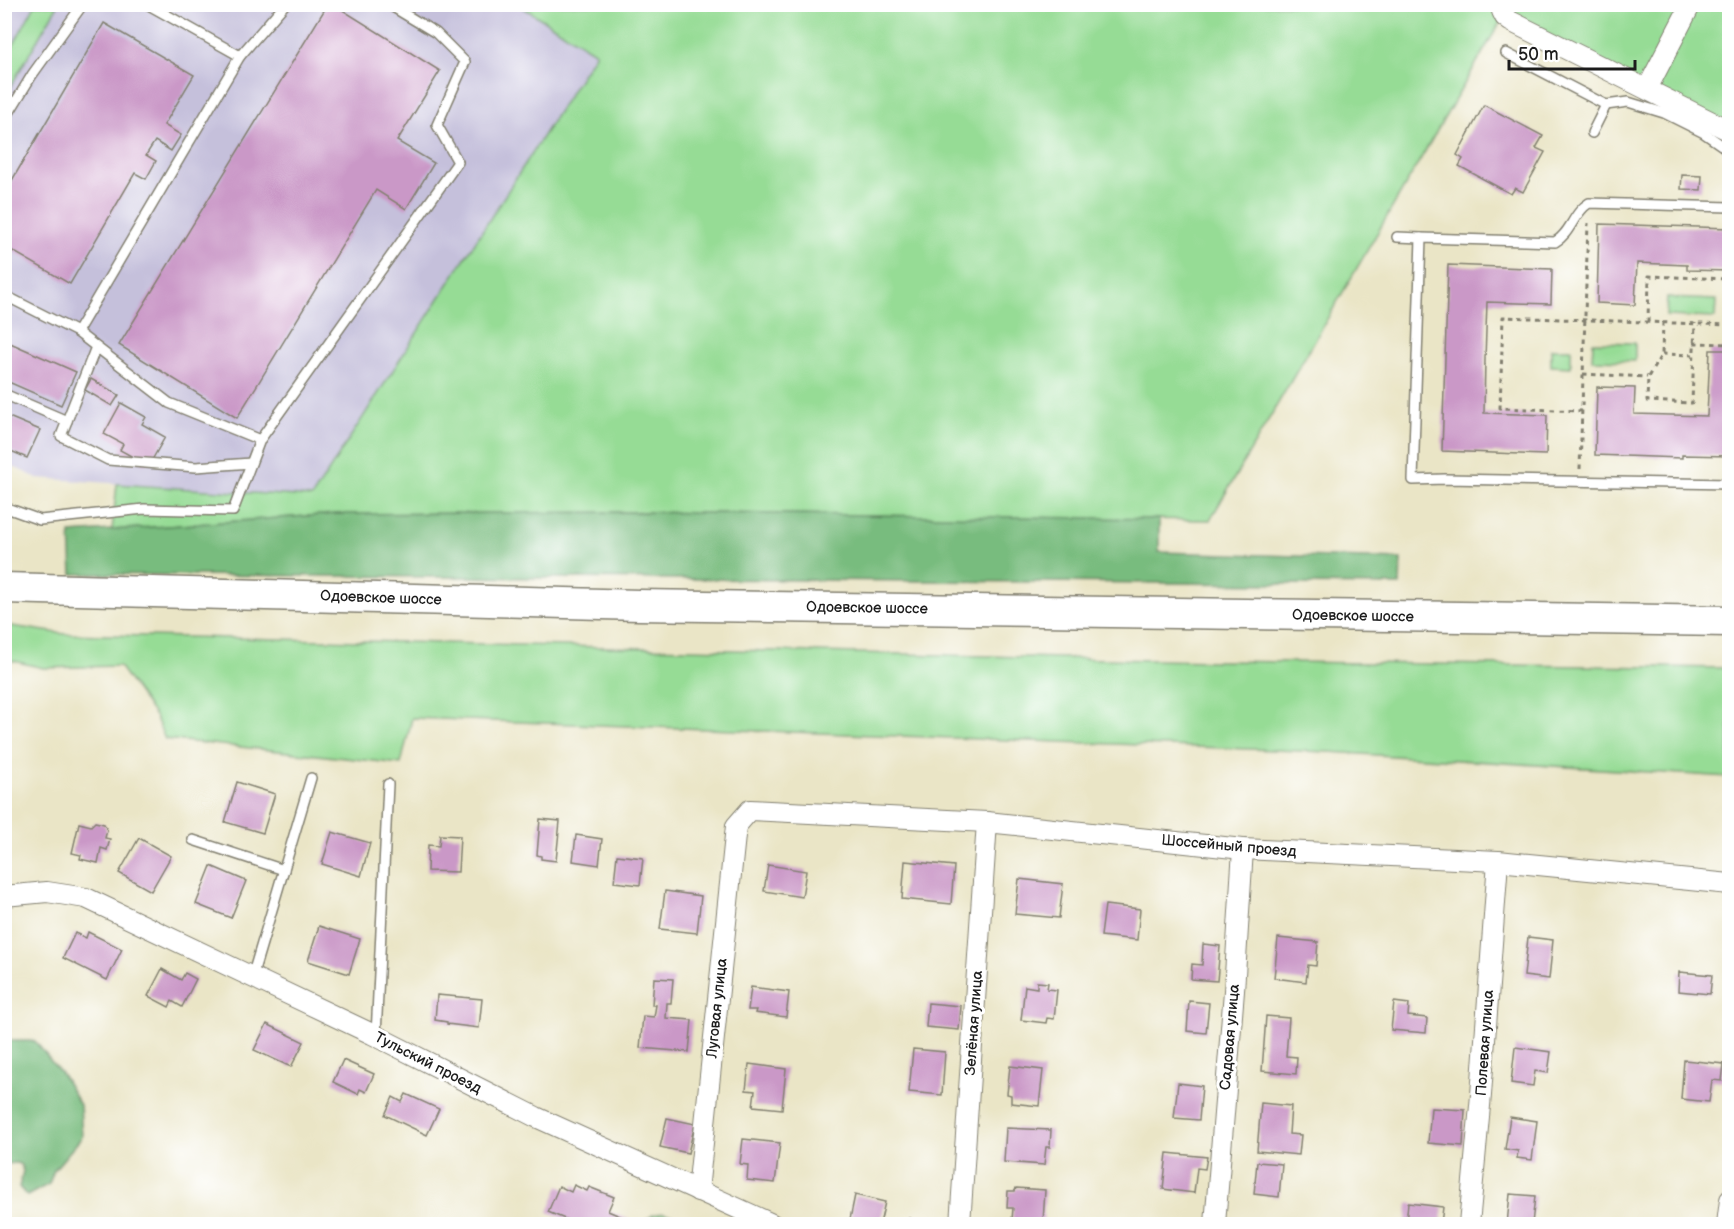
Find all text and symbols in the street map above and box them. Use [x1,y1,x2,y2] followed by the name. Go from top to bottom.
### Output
[1509,33,1635,71] scale bar
[1518,44,1559,65] text: 50 m
[320,586,442,610] street label: Одоевское шоссе
[806,597,928,619] street label: Одоевское шоссе
[1292,605,1414,627] street label: Одоевское шоссе
[1161,831,1297,861] street label: Шоссейный проезд
[702,957,732,1060] street label: Луговая улица
[961,970,987,1076] street label: Зелёная улица
[1216,983,1244,1091] street label: Садовая улица
[1472,989,1498,1097] street label: Полевая улица
[371,1028,485,1098] street label: Тульский проезд

